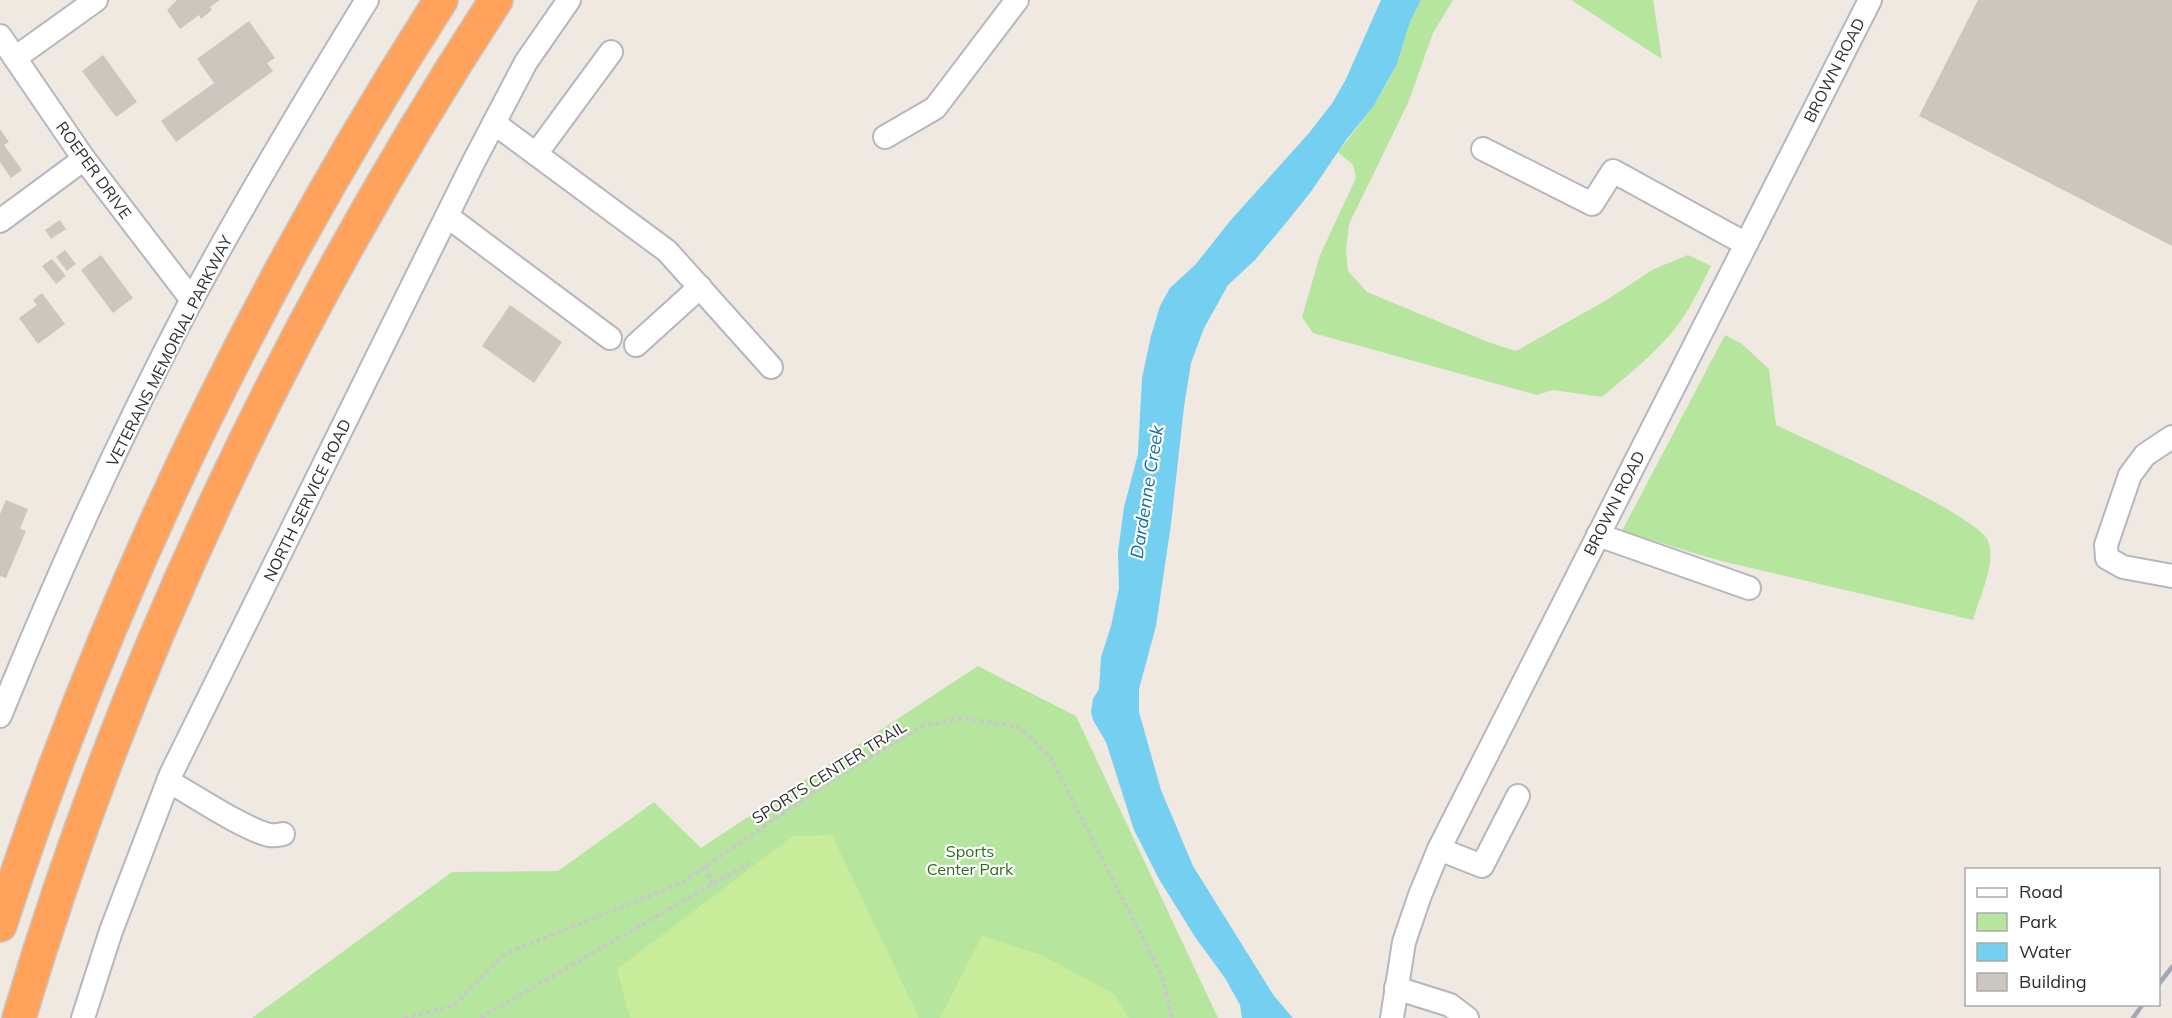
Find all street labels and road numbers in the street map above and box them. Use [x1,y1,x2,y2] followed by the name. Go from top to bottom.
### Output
[1799,14,1869,126] street label: BROWN ROAD
[52,117,136,223] street label: ROEPER DRIVE
[102,232,236,470] street label: VETERANS MEMORIAL PARKWAY
[259,416,355,584] street label: NORTH SERVICE ROAD
[1579,447,1649,559] street label: BROWN ROAD
[748,716,910,828] street label: SPORTS CENTER TRAIL

